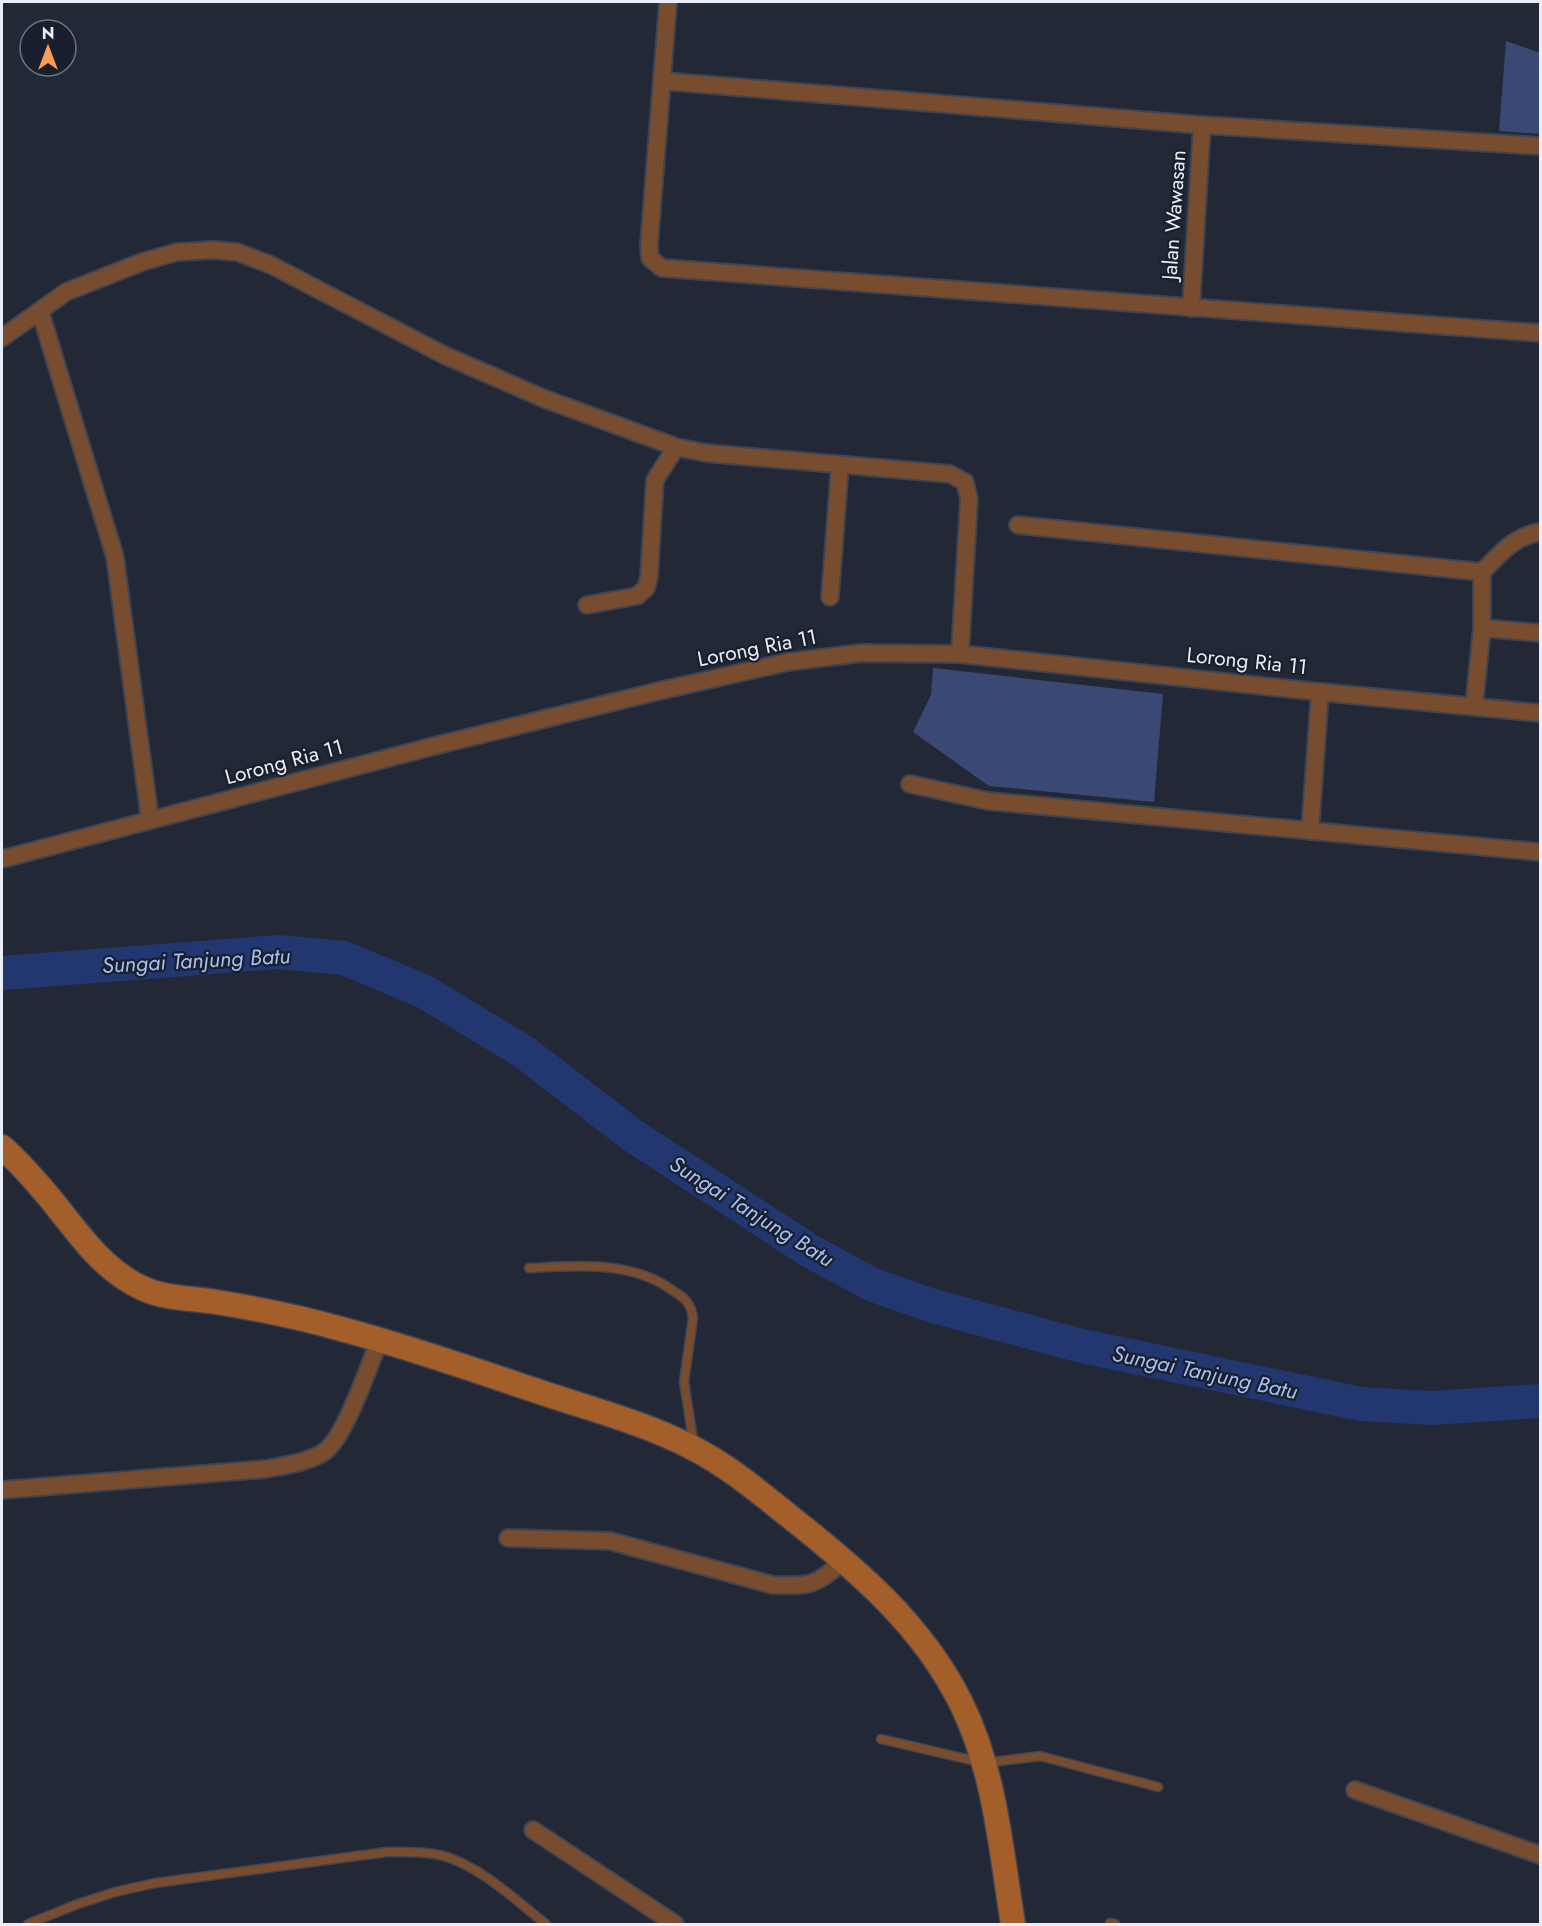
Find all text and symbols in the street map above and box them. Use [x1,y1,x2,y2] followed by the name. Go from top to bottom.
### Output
[18,18,78,78] north arrow
[42,22,54,45] text: N
[1154,149,1193,284] street label: Jalan Wawasan
[695,622,819,674] street label: Lorong Ria 11
[1185,640,1309,682] street label: Lorong Ria 11
[222,732,346,792] street label: Lorong Ria 11
[101,939,291,981] water label: Sungai Tanjung Batu
[664,1147,840,1275] water label: Sungai Tanjung Batu
[1109,1337,1301,1407] water label: Sungai Tanjung Batu

